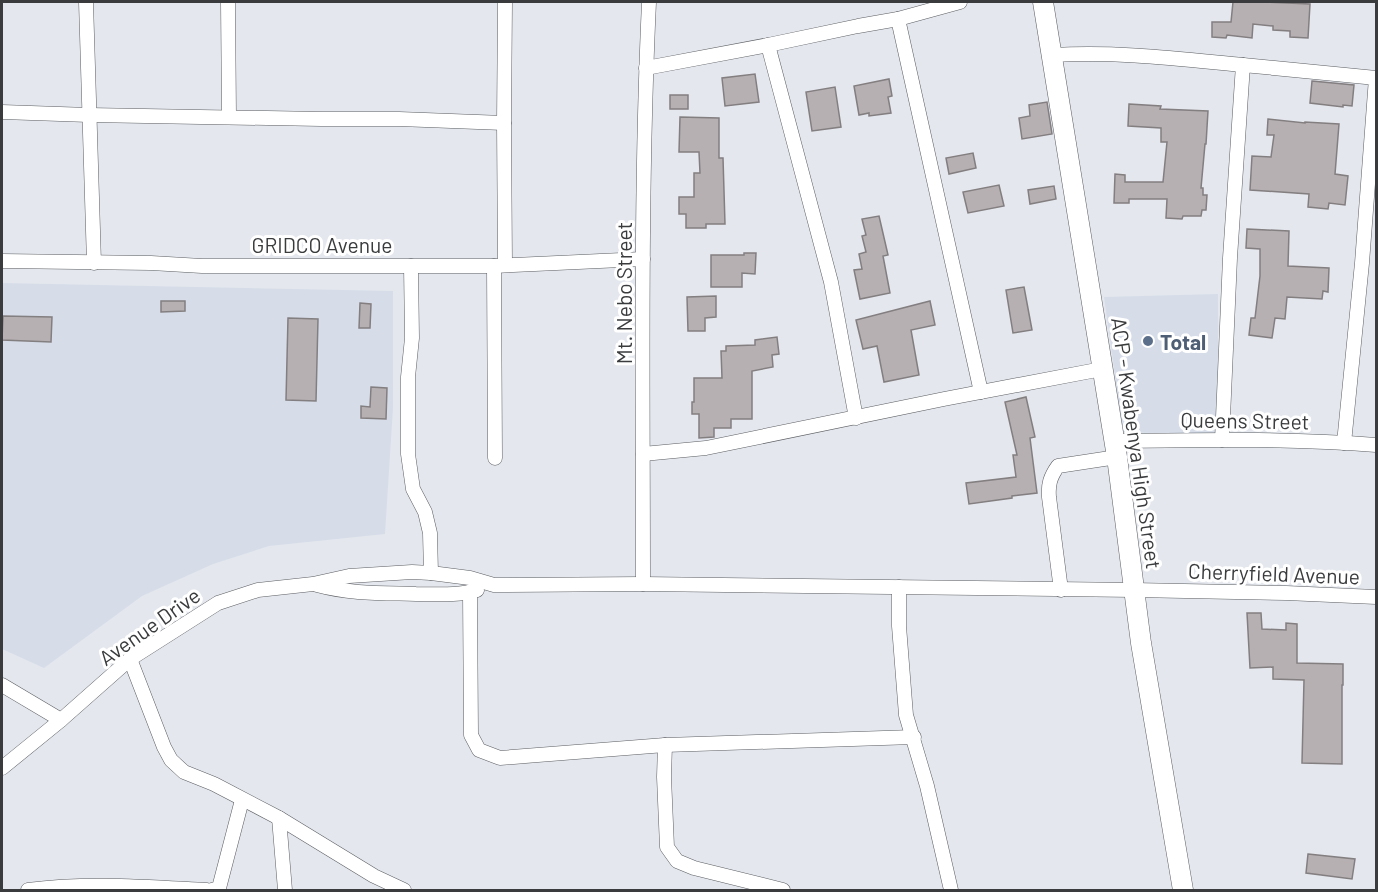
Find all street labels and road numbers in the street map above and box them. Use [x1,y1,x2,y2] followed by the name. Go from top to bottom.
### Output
[611,222,636,364] street label: Mt. Nebo Street
[252,232,392,257] street label: GRIDCO Avenue
[1107,316,1167,570] street label: ACP - Kwabenya High Street
[1180,406,1310,434] street label: Queens Street
[1188,558,1360,588] street label: Cherryfield Avenue
[94,582,204,670] street label: Avenue Drive

